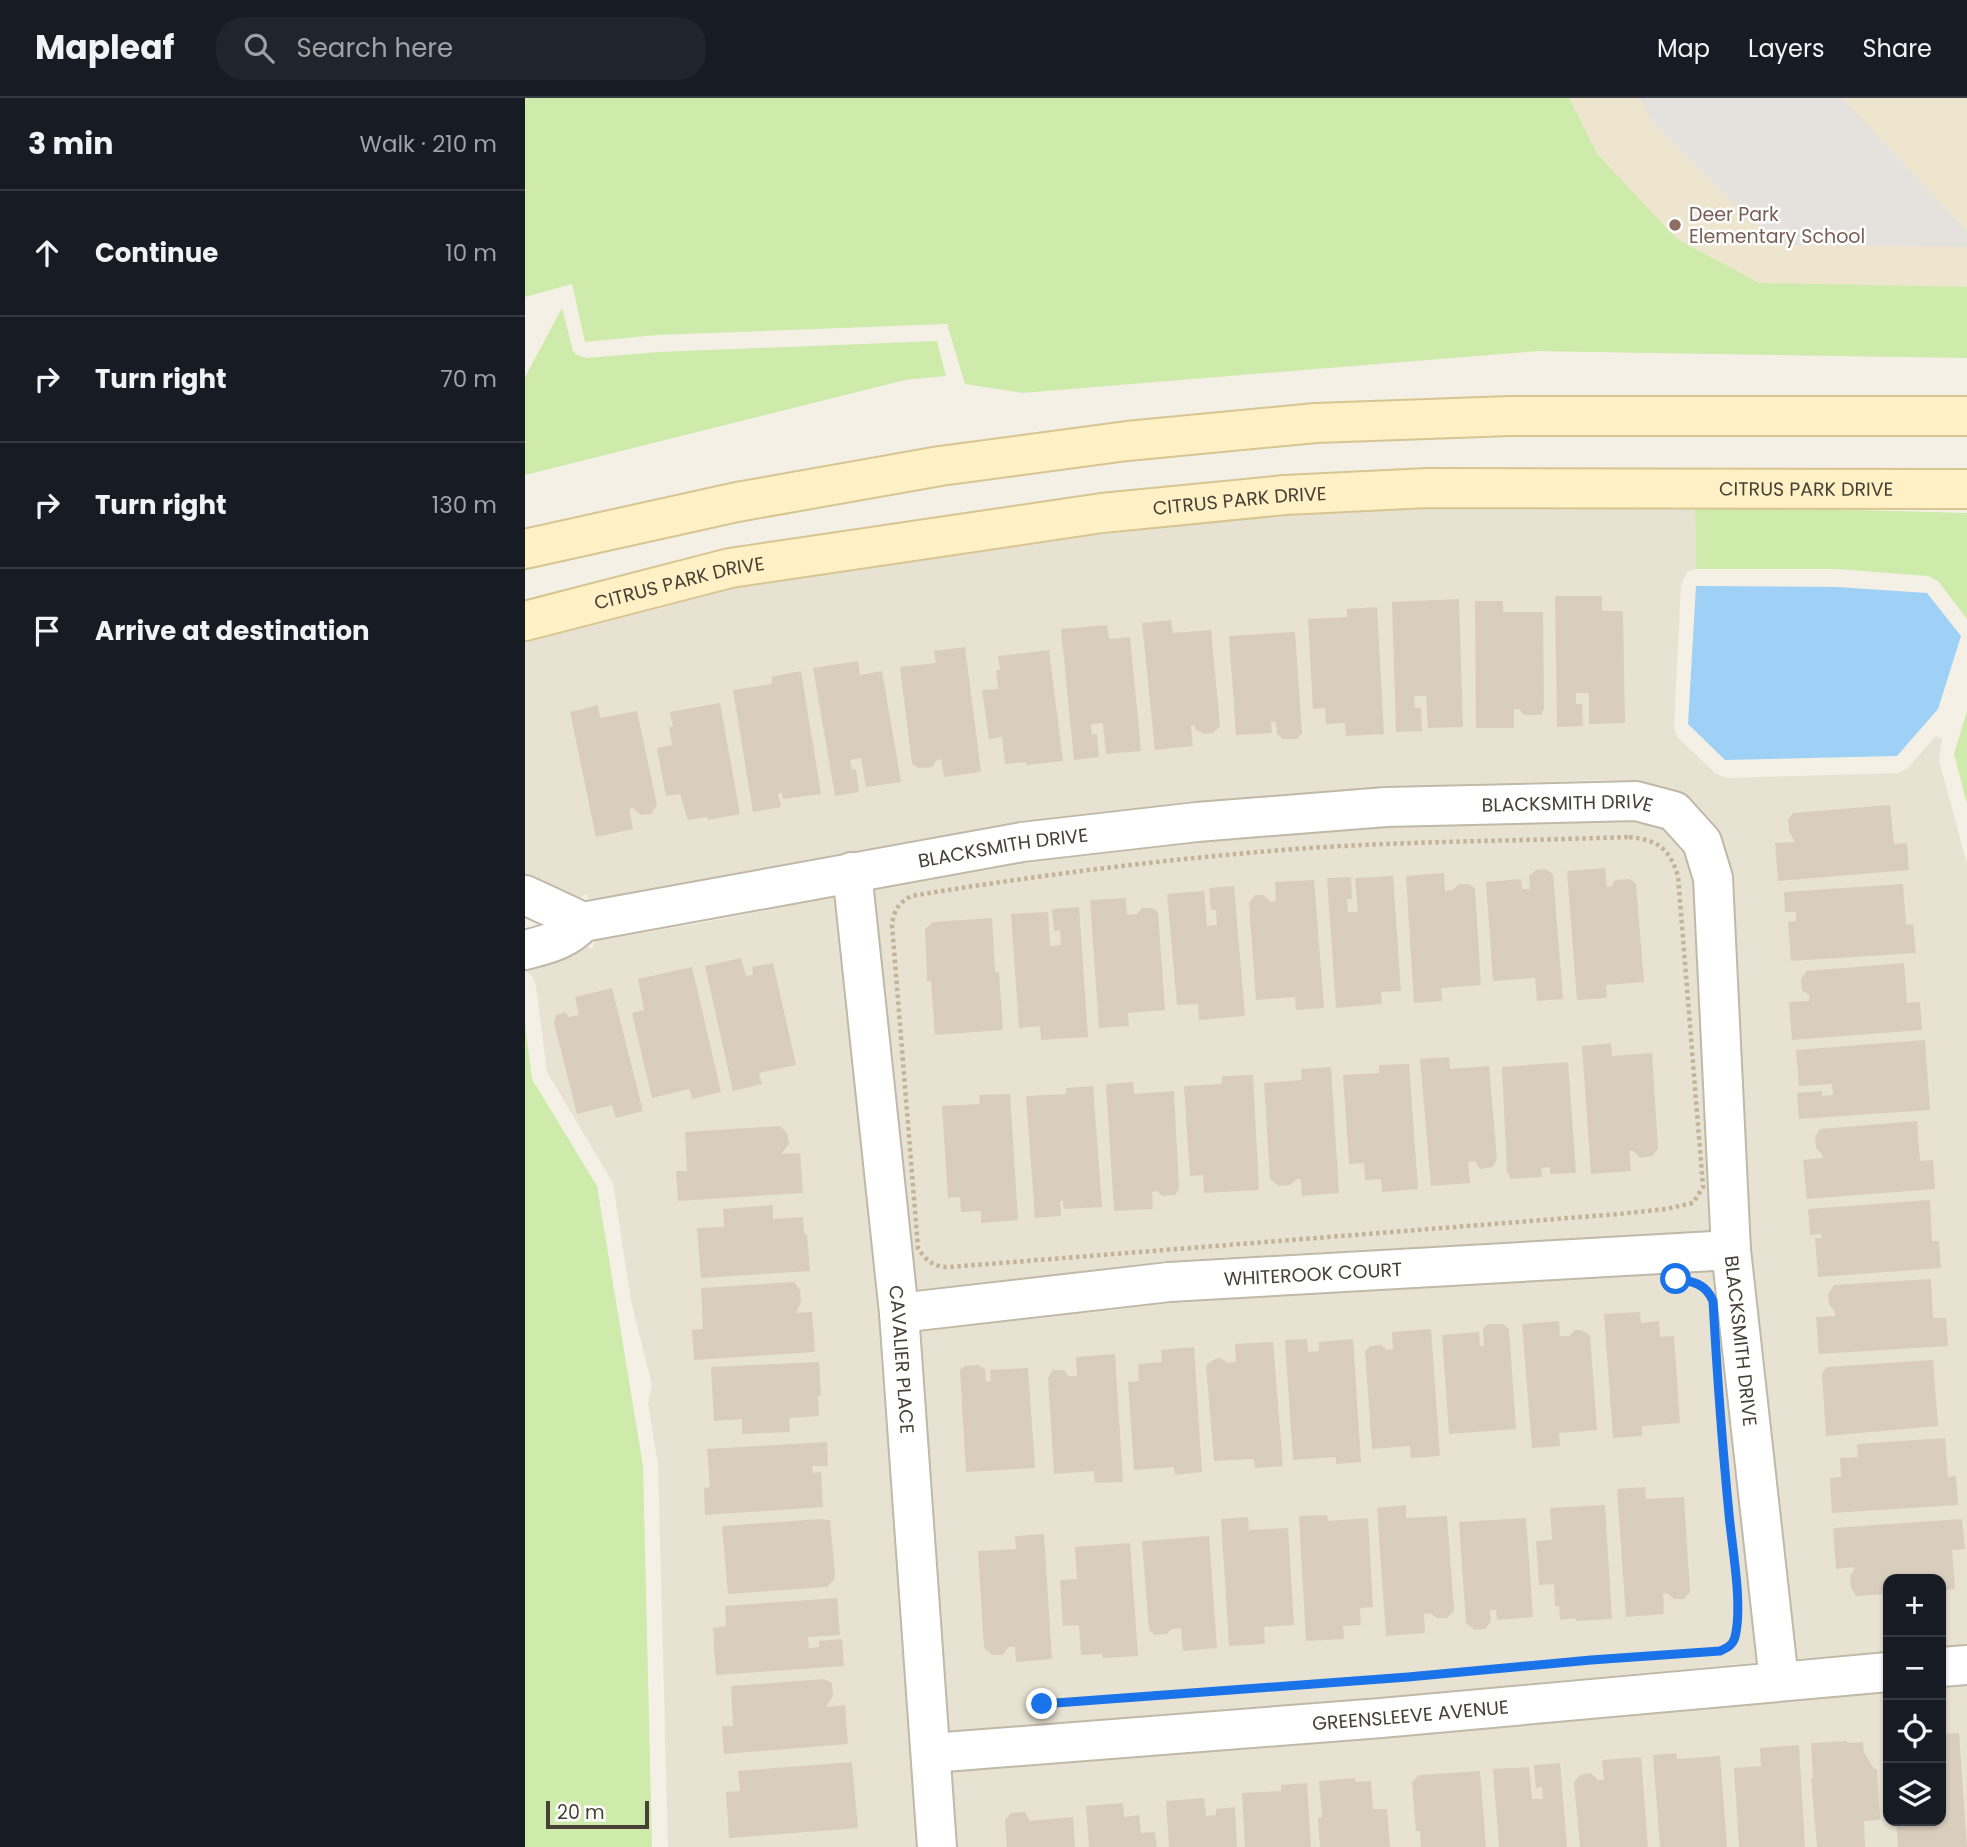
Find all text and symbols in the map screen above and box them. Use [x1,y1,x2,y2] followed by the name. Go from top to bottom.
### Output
[216,17,706,80] search box
[35,24,174,71] text: Mapleaf
[240,29,278,67] icon: search
[296,30,453,66] text: Search here
[1657,32,1710,65] text: Map
[1748,32,1824,65] text: Layers
[1862,32,1932,65] text: Share
[28,122,113,165] text: 3 min
[359,128,497,160] text: Walk · 210 m
[1689,201,1865,250] place label: Deer Park Elementary School
[1667,217,1683,233] marker: Deer Park Elementary School
[28,234,66,272] icon: ahead
[95,235,218,271] text: Continue
[445,237,497,269] text: 10 m
[28,360,66,398] icon: right
[95,361,227,397] text: Turn right
[440,363,497,395] text: 70 m
[1719,476,1893,503] street label: CITRUS PARK DRIVE
[1151,480,1327,522] street label: CITRUS PARK DRIVE
[28,486,66,524] icon: right
[95,487,227,523] text: Turn right
[432,489,497,521] text: 130 m
[591,550,766,617] street label: CITRUS PARK DRIVE
[28,612,66,650] icon: arrive
[95,613,370,649] text: Arrive at destination
[1481,787,1656,819] street label: BLACKSMITH DRIVE
[916,822,1089,875] street label: BLACKSMITH DRIVE
[1718,1254,1764,1428] street label: BLACKSMITH DRIVE
[1223,1256,1403,1293] street label: WHITEROOK COURT
[1660,1263,1691,1294] route start
[882,1284,921,1435] street label: CAVALIER PLACE
[1883,1574,1946,1826] map controls
[1883,1574,1946,1637] button: +
[1883,1637,1946,1700] button: −
[1026,1688,1057,1719] route end
[1311,1693,1510,1737] street label: GREENSLEEVE AVENUE
[1883,1700,1946,1763] button: locate
[1883,1763,1946,1826] button: layers
[546,1798,649,1830] scale bar
[557,1799,605,1826] text: 20 m

